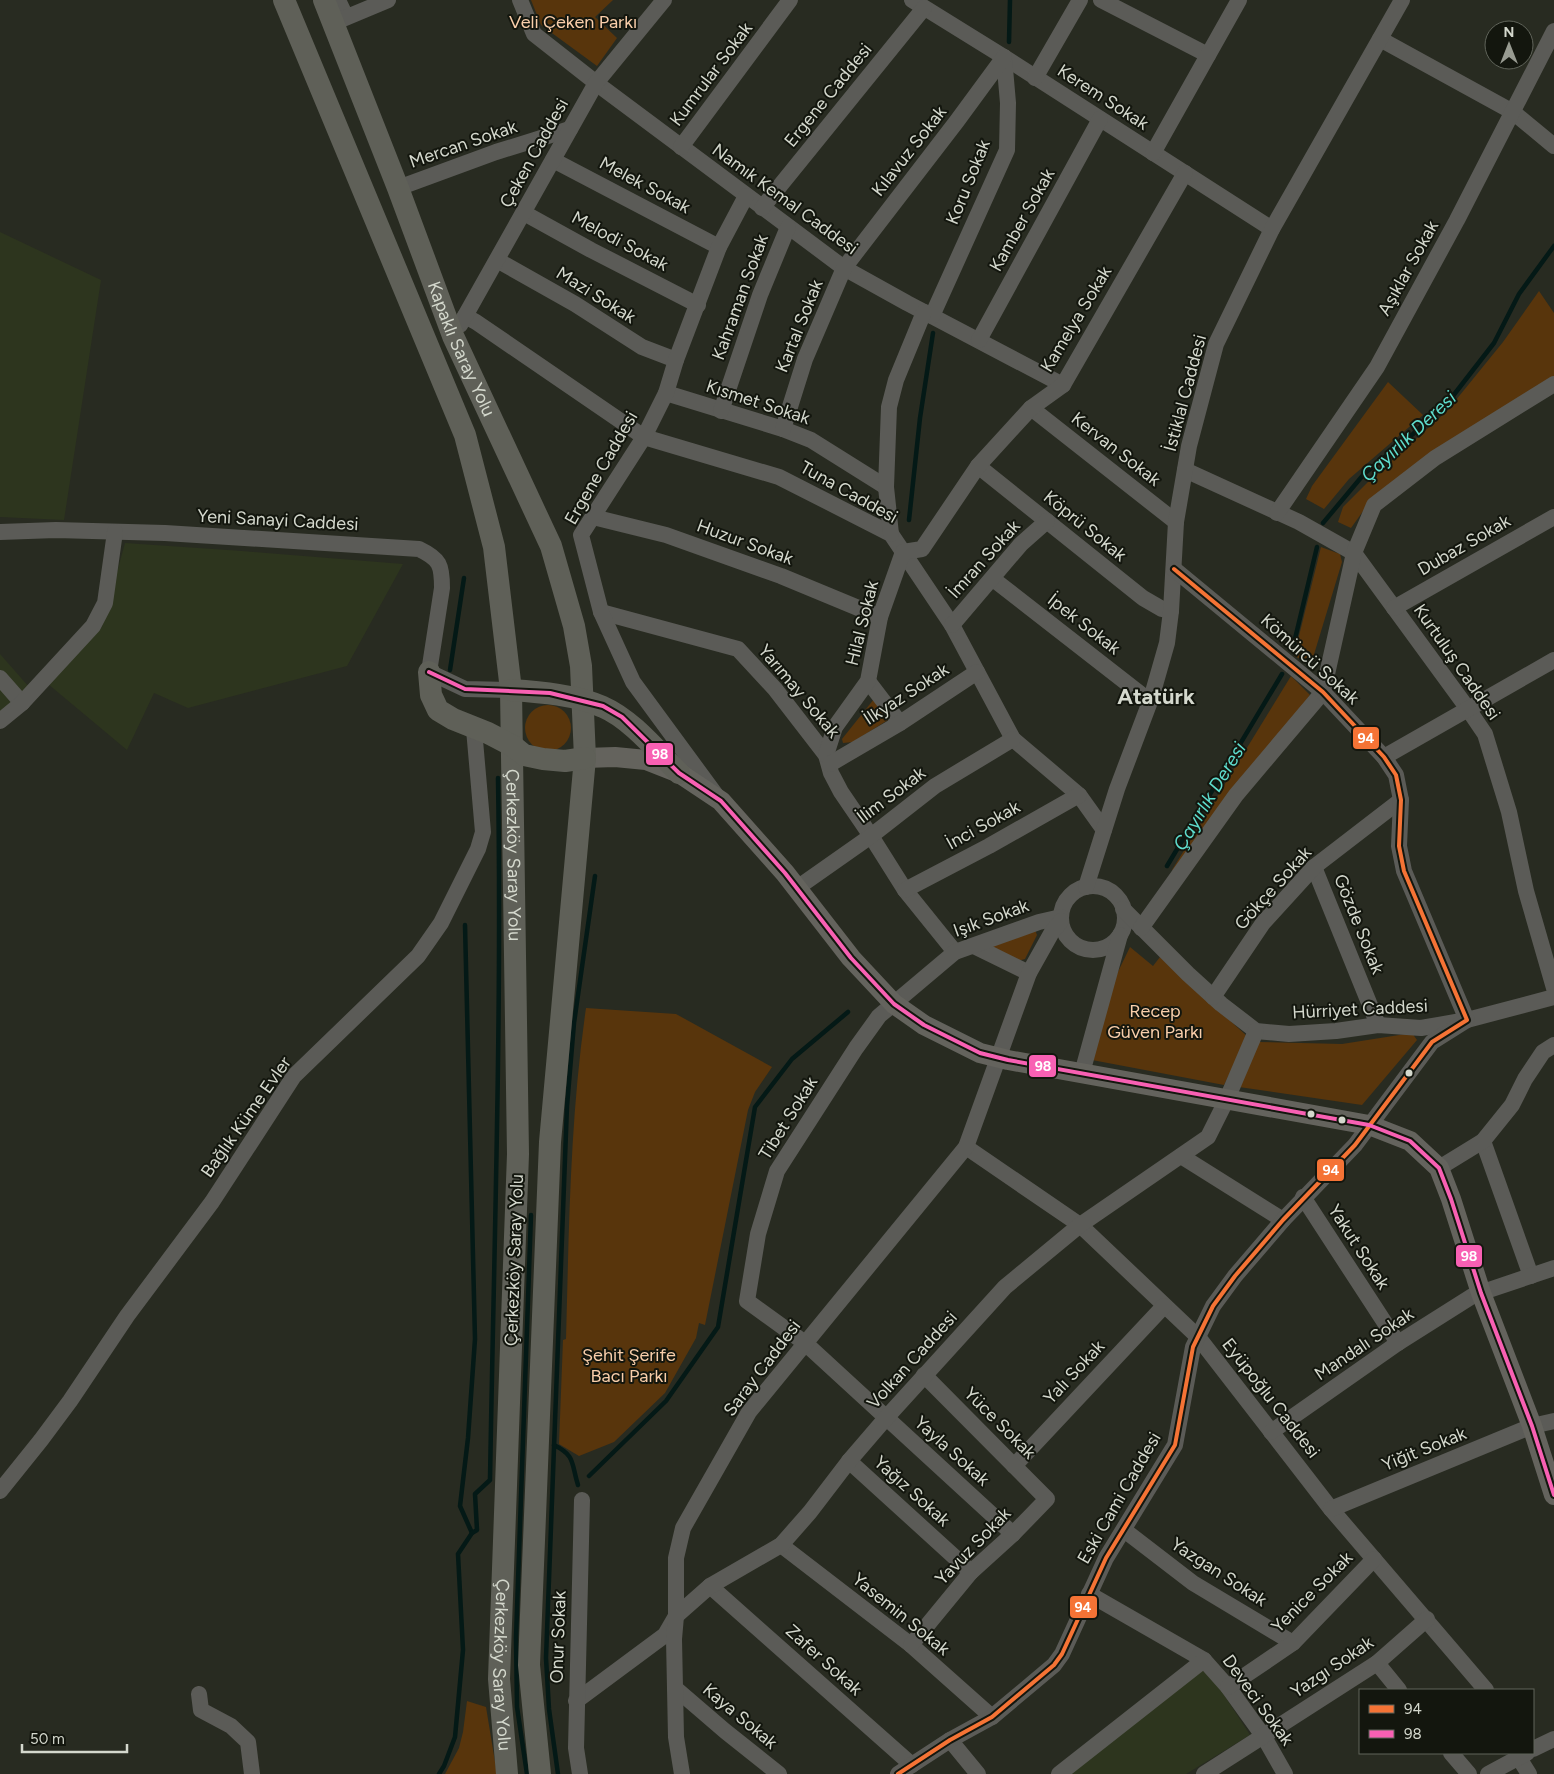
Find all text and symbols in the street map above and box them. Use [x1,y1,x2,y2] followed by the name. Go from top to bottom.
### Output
[509,11,637,33] park label: Veli Çeken Parkı
[665,18,757,130] street label: Kumrular Sokak
[1484,20,1534,70] north arrow
[1504,24,1514,41] text: N
[779,39,877,151] street label: Ergene Caddesi
[1053,59,1153,135] street label: Kerem Sokak
[495,95,573,211] street label: Çeken Caddesi
[867,101,951,201] street label: Kılavuz Sokak
[406,115,520,173] street label: Mercan Sokak
[941,136,995,228] street label: Koru Sokak
[708,139,862,259] street label: Namık Kemal Caddesi
[596,152,695,218] street label: Melek Sokak
[985,165,1059,275] street label: Kamber Sokak
[568,206,672,276] street label: Melodi Sokak
[1373,216,1443,319] street label: Aşıklar Sokak
[707,231,773,363] street label: Kahraman Sokak
[552,262,640,328] street label: Mazi Sokak
[1036,262,1116,376] street label: Kamelya Sokak
[770,276,828,376] street label: Kartal Sokak
[423,278,500,420] street label: Kapaklı Saray Yolu
[1159,332,1211,454] street label: İstiklal Caddesi
[703,375,813,429] street label: Kısmet Sokak
[1356,386,1461,486] water label: Çayırlık Deresi
[560,407,642,529] street label: Ergene Caddesi
[1067,407,1165,491] street label: Kervan Sokak
[796,456,902,528] street label: Tuna Caddesi
[1039,486,1131,566] street label: Köprü Sokak
[197,505,359,535] street label: Yeni Sanayi Caddesi
[1414,509,1514,580] street label: Dubaz Sokak
[694,514,796,570] street label: Huzur Sokak
[943,515,1025,603] street label: İmran Sokak
[841,578,883,668] street label: Hilal Sokak
[1043,589,1125,659] street label: İpek Sokak
[1409,600,1505,724] street label: Kurtuluş Caddesi
[1256,609,1364,709] street label: Kömürcü Sokak
[753,640,845,742] street label: Yarımay Sokak
[859,658,953,730] street label: İlkyaz Sokak
[1117,683,1195,710] district label: Atatürk
[1352,726,1380,750] line badge: 94
[1358,730,1375,747] text: 94
[1168,738,1251,854] water label: Çayırlık Deresi
[645,742,674,766] line badge: 98
[652,746,668,763] text: 98
[852,762,930,828] street label: İlim Sokak
[501,769,526,941] street label: Çerkezköy Saray Yolu
[942,796,1024,854] street label: İnci Sokak
[1230,842,1316,934] street label: Gökçe Sokak
[1329,871,1389,977] street label: Gözde Sokak
[950,894,1032,942] street label: Işık Sokak
[1292,994,1428,1024] street label: Hürriyet Caddesi
[1107,1000,1203,1043] park label: Recep Güven Parkı
[196,1052,296,1182] street label: Bağlık Küme Evler
[1028,1054,1057,1078] line badge: 98
[1035,1058,1051,1075] text: 98
[1404,1068,1414,1078] unlabelled marker
[754,1072,822,1164] street label: Tibet Sokak
[1306,1109,1316,1119] unlabelled marker
[1337,1115,1347,1125] unlabelled marker
[1316,1158,1345,1182] line badge: 94
[1323,1162,1340,1179] text: 94
[500,1174,528,1346] street label: Çerkezköy Saray Yolu
[1323,1200,1395,1294] street label: Yakut Sokak
[1455,1244,1483,1268] line badge: 98
[1461,1248,1477,1265] text: 98
[1310,1303,1418,1385] street label: Mandalı Sokak
[862,1307,962,1413] street label: Volkan Caddesi
[719,1315,805,1421] street label: Saray Caddesi
[1217,1334,1325,1462] street label: Eyüpoğlu Caddesi
[1039,1335,1109,1409] street label: Yalı Sokak
[582,1344,676,1387] park label: Şehit Şerife Bacı Parkı
[960,1383,1041,1464] street label: Yüce Sokak
[910,1411,994,1491] street label: Yayla Sokak
[1379,1422,1470,1476] street label: Yiğit Sokak
[1072,1428,1166,1568] street label: Eski Cami Caddesi
[869,1451,955,1531] street label: Yağız Sokak
[931,1502,1016,1589] street label: Yavuz Sokak
[1167,1533,1271,1611] street label: Yazgan Sokak
[1267,1547,1357,1637] street label: Yenice Sokak
[848,1568,954,1660] street label: Yasemin Sokak
[488,1578,516,1752] street label: Çerkezköy Saray Yolu
[545,1590,571,1684] street label: Onur Sokak
[1069,1595,1098,1619] line badge: 94
[1075,1599,1092,1616] text: 94
[781,1620,867,1700] street label: Zafer Sokak
[1286,1631,1378,1703] street label: Yazgı Sokak
[1218,1650,1299,1750] street label: Deveci Sokak
[698,1678,782,1754] street label: Kaya Sokak
[1359,1689,1534,1754] legend
[1404,1700,1422,1718] text: 94
[22,1722,128,1754] scale bar
[1404,1725,1422,1743] text: 98
[30,1730,65,1748] text: 50 m

